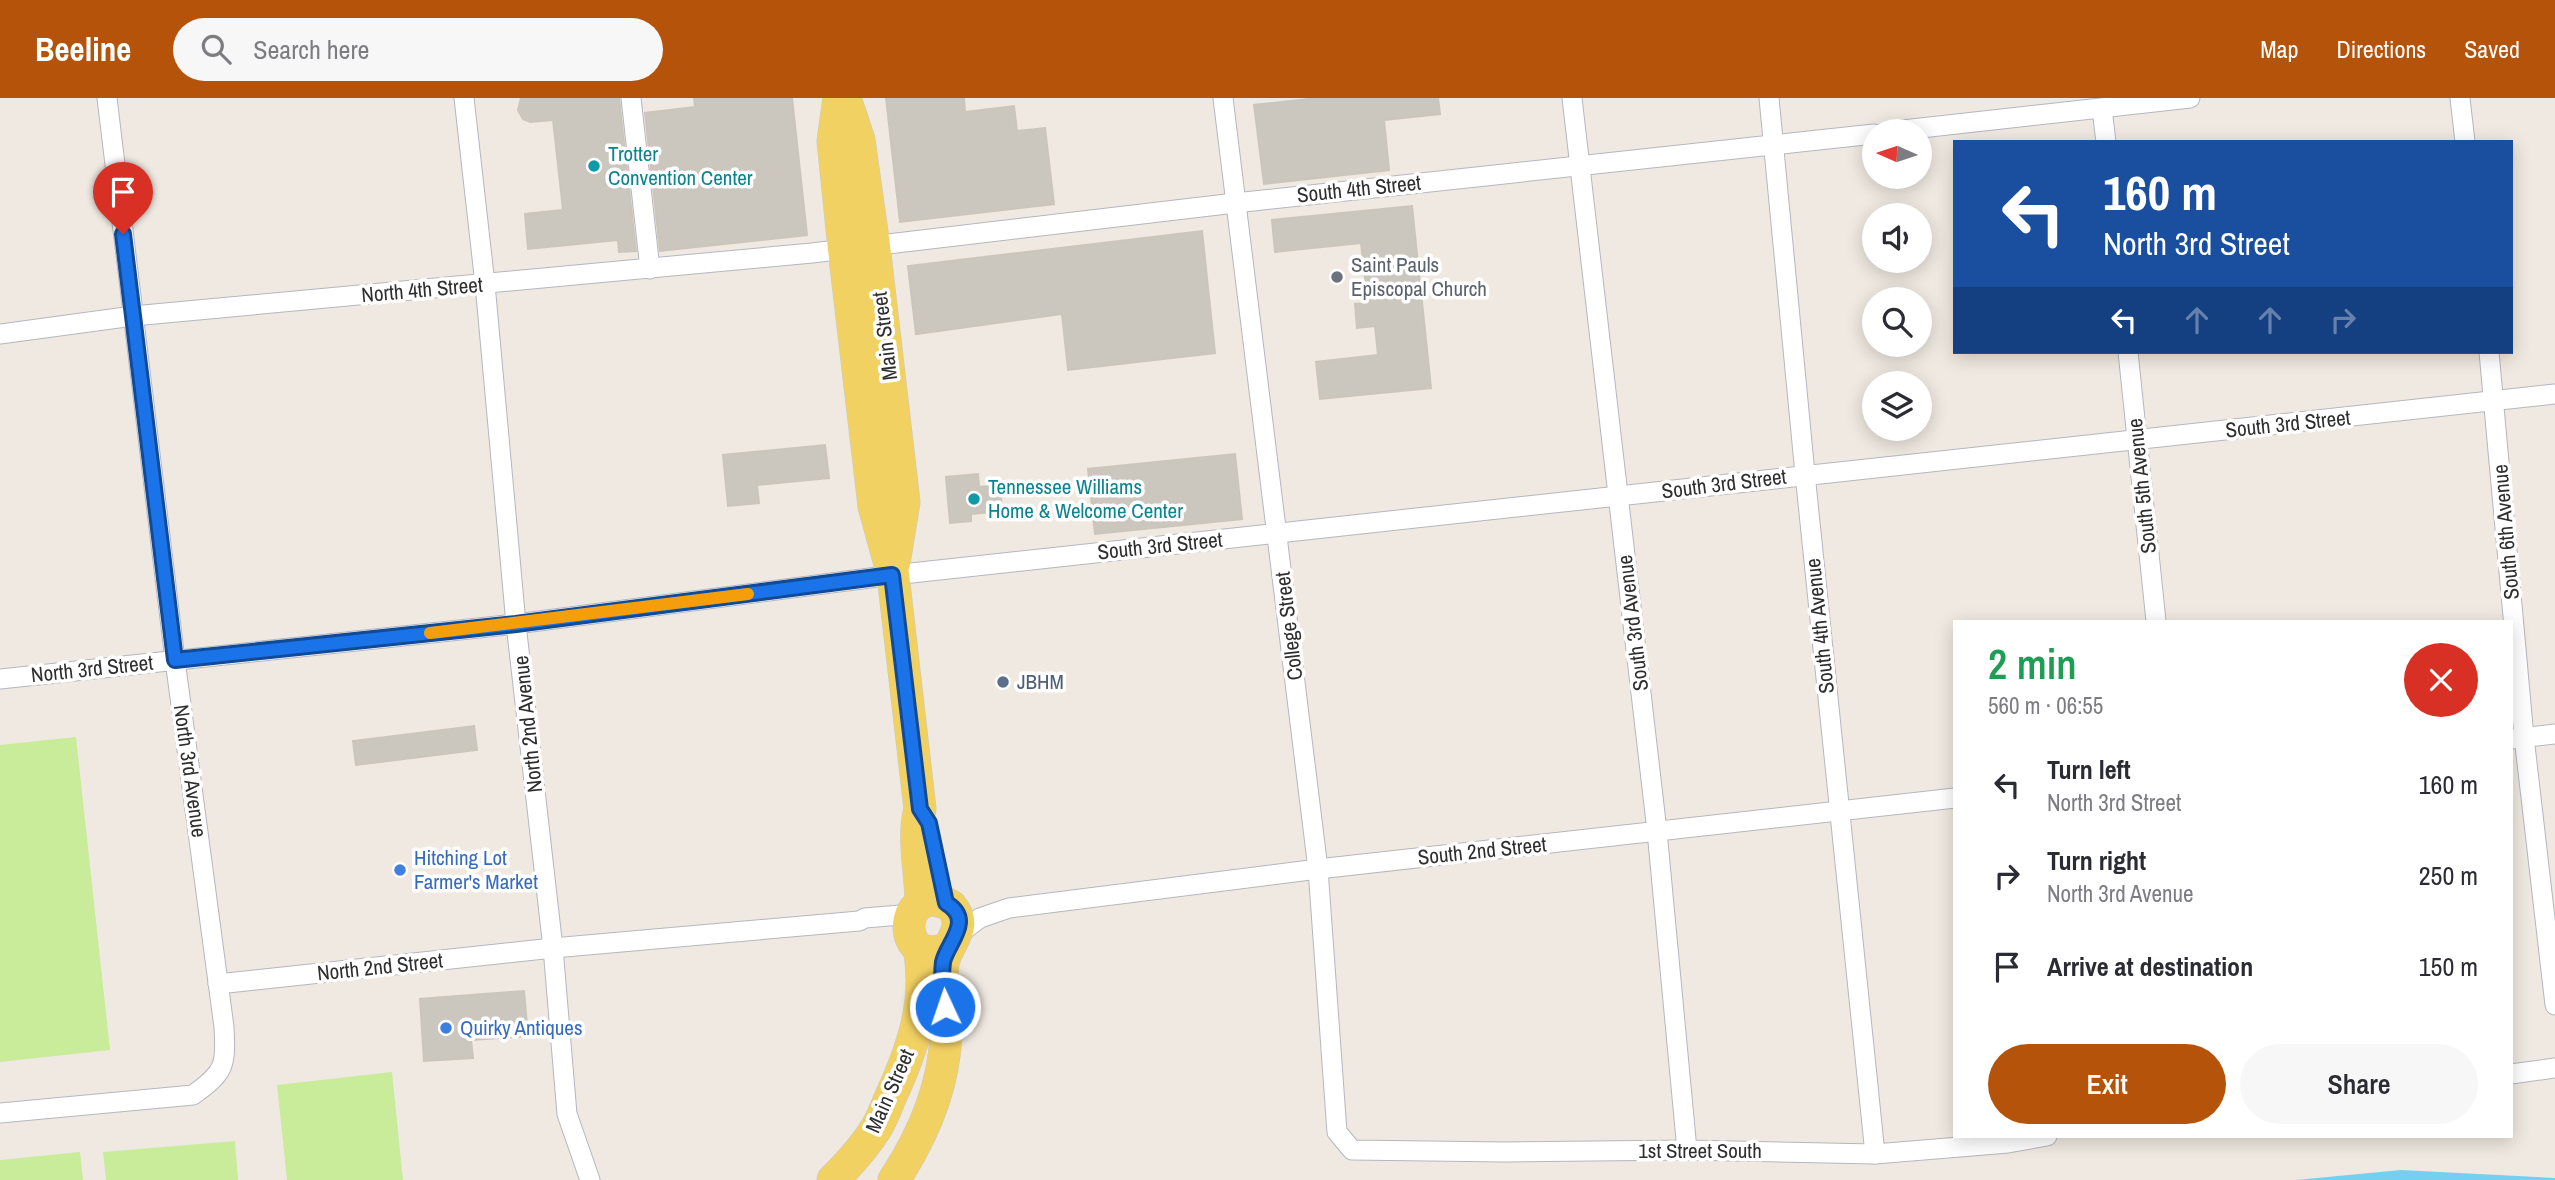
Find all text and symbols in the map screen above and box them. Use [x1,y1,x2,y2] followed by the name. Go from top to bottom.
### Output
[173,18,663,81] search box
[35,27,131,71] text: Beeline
[197,30,235,68] icon: search
[253,32,369,67] text: Search here
[2260,33,2298,65] text: Map
[2336,33,2426,65] text: Directions
[2464,33,2520,65] text: Saved
[1862,119,1932,189] north arrow
[1862,119,1932,441] map controls
[608,139,753,192] place label: Trotter Convention Center
[586,158,602,174] marker: Trotter Convention Center
[2103,159,2217,225] text: 160 m
[93,162,153,234] pin
[1296,168,1423,209] street label: South 4th Street
[1988,168,2079,259] icon: left
[104,173,142,211] icon: arrive
[1862,203,1932,273] button: sound
[2103,222,2290,265] text: North 3rd Street
[1351,250,1487,303] place label: Saint Pauls Episcopal Church
[1329,269,1345,285] marker: Saint Pauls Episcopal Church
[360,270,484,309] street label: North 4th Street
[1862,287,1932,357] button: search
[865,290,904,382] street label: Main Street
[2105,301,2143,339] icon: left
[2178,301,2216,339] icon: ahead
[2251,301,2289,339] icon: ahead
[2324,301,2362,339] icon: right
[1862,371,1932,441] button: layers
[2224,403,2352,444] street label: South 3rd Street
[2120,417,2163,555] street label: South 5th Avenue
[1660,461,1788,506] street label: South 3rd Street
[2485,463,2526,601] street label: South 6th Avenue
[988,472,1183,525] place label: Tennessee Williams Home & Welcome Center
[966,491,982,507] marker: Tennessee Williams Home & Welcome Center
[1096,525,1224,566] street label: South 3rd Street
[1610,553,1655,693] street label: South 3rd Avenue
[1798,557,1841,695] street label: South 4th Avenue
[1267,570,1310,682] street label: College Street
[1988,636,2077,692] text: 2 min
[2404,643,2478,717] button: close
[30,648,155,689] street label: North 3rd Street
[506,654,549,794] street label: North 2nd Avenue
[1017,667,1064,696] place label: JBHM
[995,674,1011,690] marker: JBHM
[1988,690,2103,721] text: 560 m · 06:55
[167,703,214,839] street label: North 3rd Avenue
[2047,752,2131,787] text: Turn left
[1988,766,2026,804] icon: left
[2419,767,2478,802] text: 160 m
[2047,787,2181,818] text: North 3rd Street
[1416,829,1548,872] street label: South 2nd Street
[414,843,538,896] place label: Hitching Lot Farmer's Market
[2047,843,2146,878] text: Turn right
[1988,857,2026,895] icon: right
[2419,858,2478,893] text: 250 m
[392,862,408,878] marker: Hitching Lot Farmer's Market
[2047,878,2193,909] text: North 3rd Avenue
[316,945,445,988] street label: North 2nd Street
[1988,948,2026,986] icon: arrive
[2047,949,2253,984] text: Arrive at destination
[2419,949,2478,984] text: 150 m
[908,970,982,1044] position arrow
[460,1013,583,1042] place label: Quirky Antiques
[438,1020,454,1036] marker: Quirky Antiques
[858,1044,921,1137] street label: Main Street
[1988,1044,2226,1124] button: Exit
[2240,1044,2478,1124] button: Share
[1638,1136,1762,1165] street label: 1st Street South

